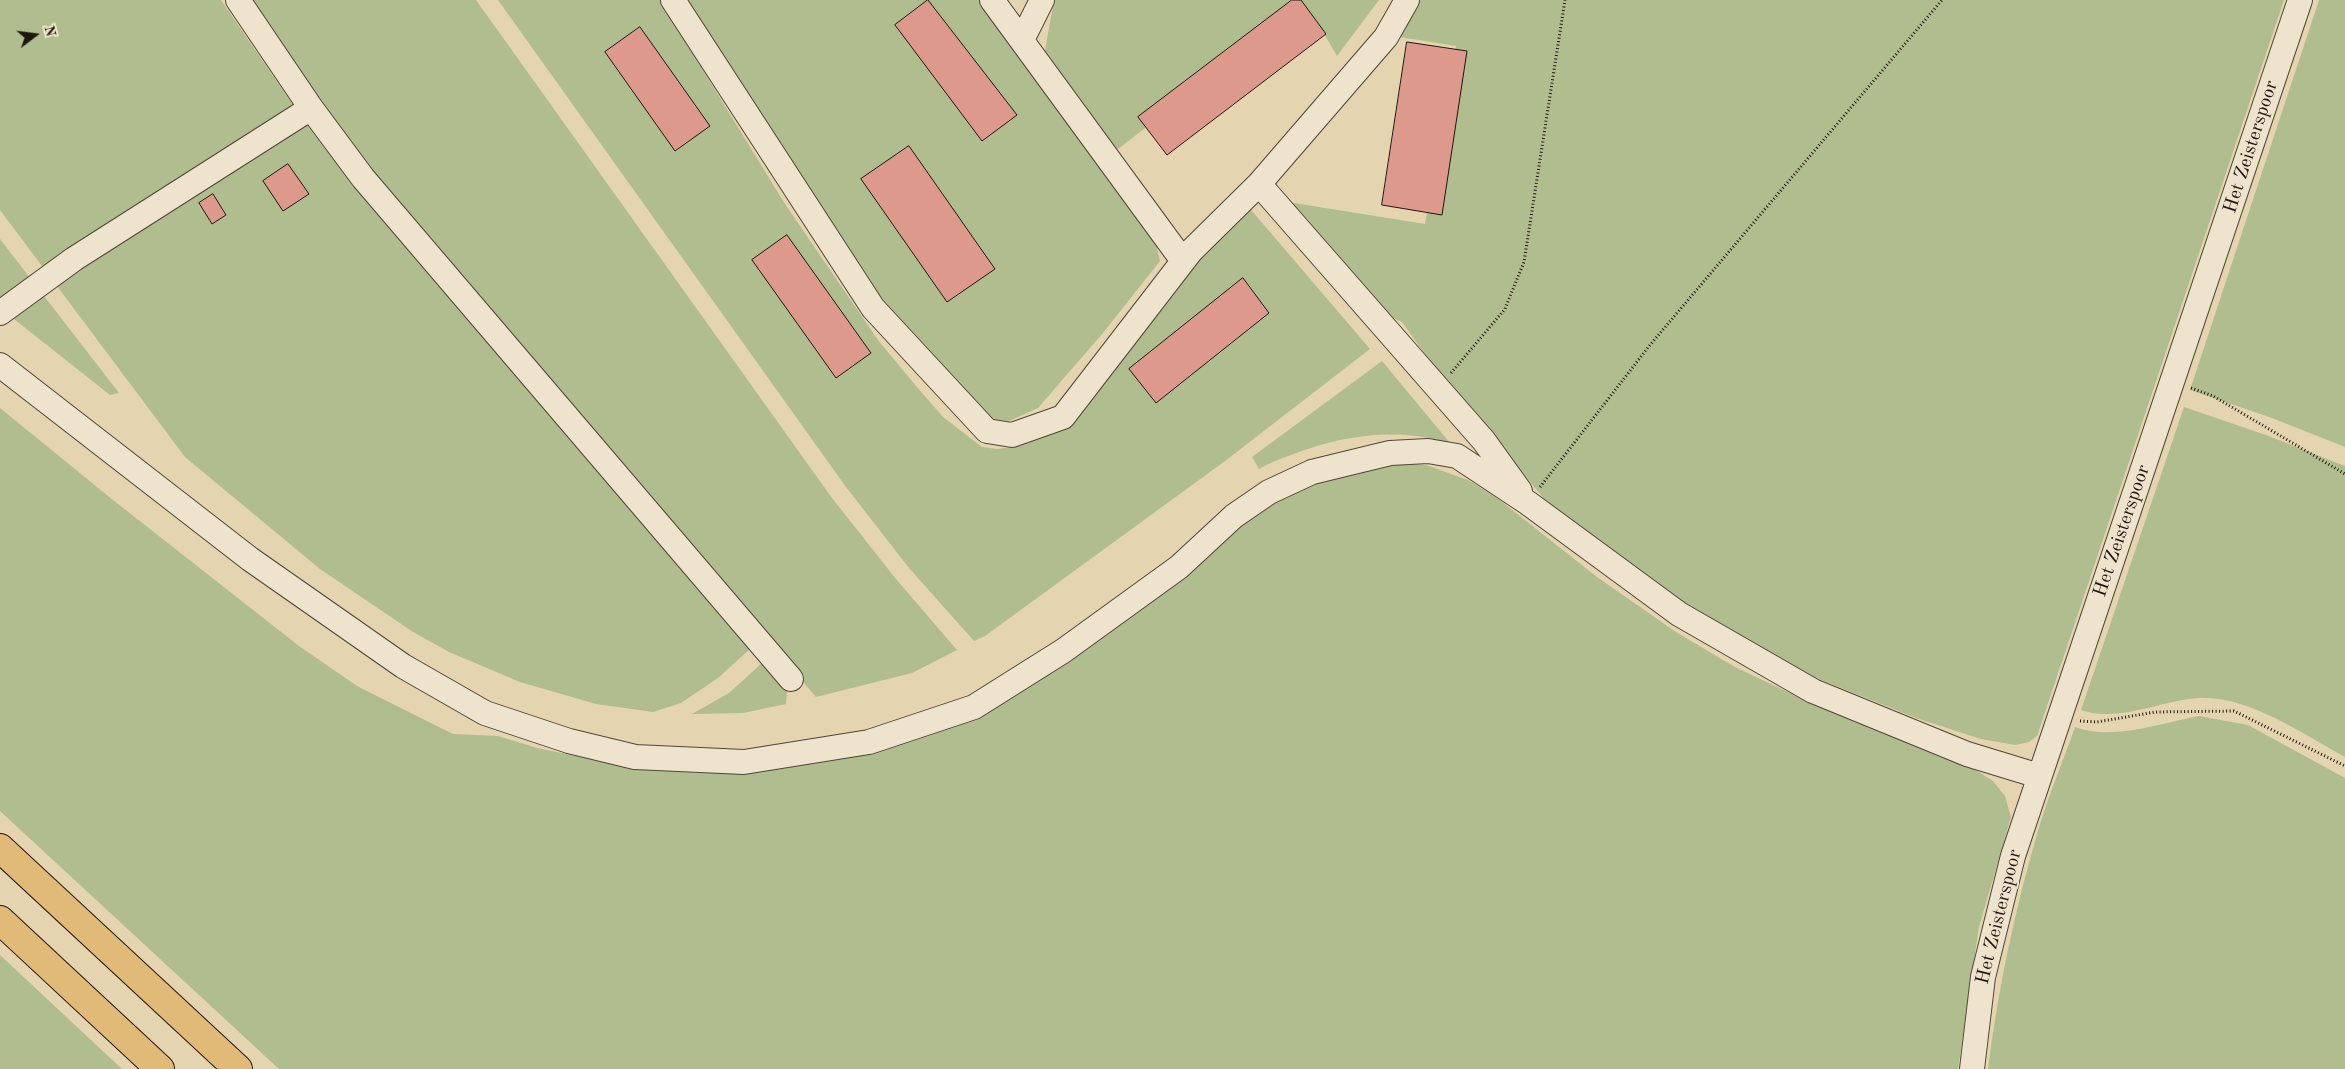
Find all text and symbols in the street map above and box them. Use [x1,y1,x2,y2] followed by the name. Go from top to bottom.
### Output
[10,10,60,60] north arrow
[41,24,58,38] text: N
[2219,78,2283,216] street label: Het Zeisterspoor
[2089,462,2155,600] street label: Het Zeisterspoor
[1971,847,2027,987] street label: Het Zeisterspoor

